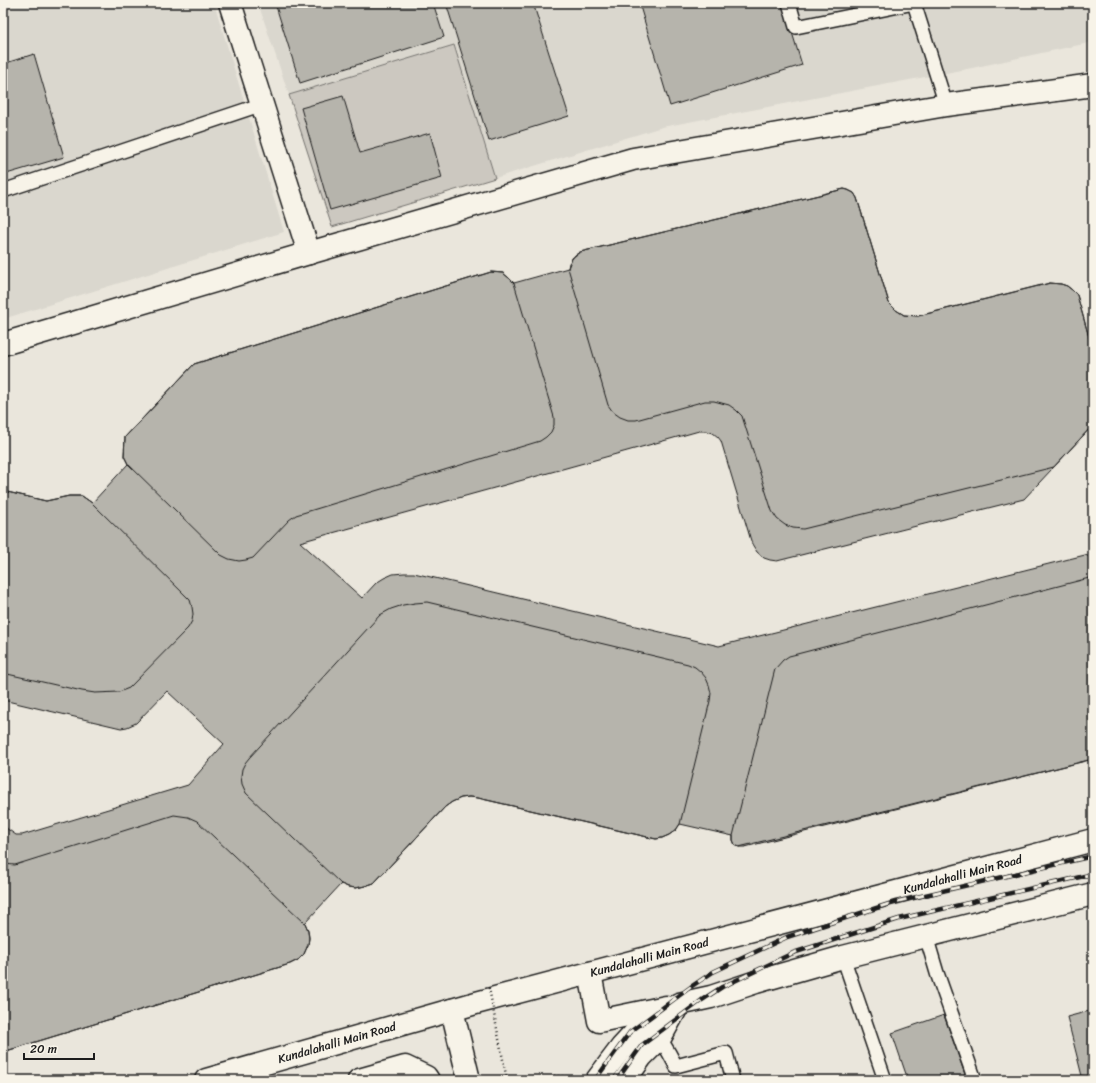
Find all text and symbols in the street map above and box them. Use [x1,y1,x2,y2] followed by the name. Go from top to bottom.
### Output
[901,848,1025,901] street label: Kundalahalli Main Road
[587,931,712,983] street label: Kundalahalli Main Road
[275,1015,399,1070] street label: Kundalahalli Main Road
[24,1035,94,1061] scale bar
[30,1038,57,1060] text: 20 m

